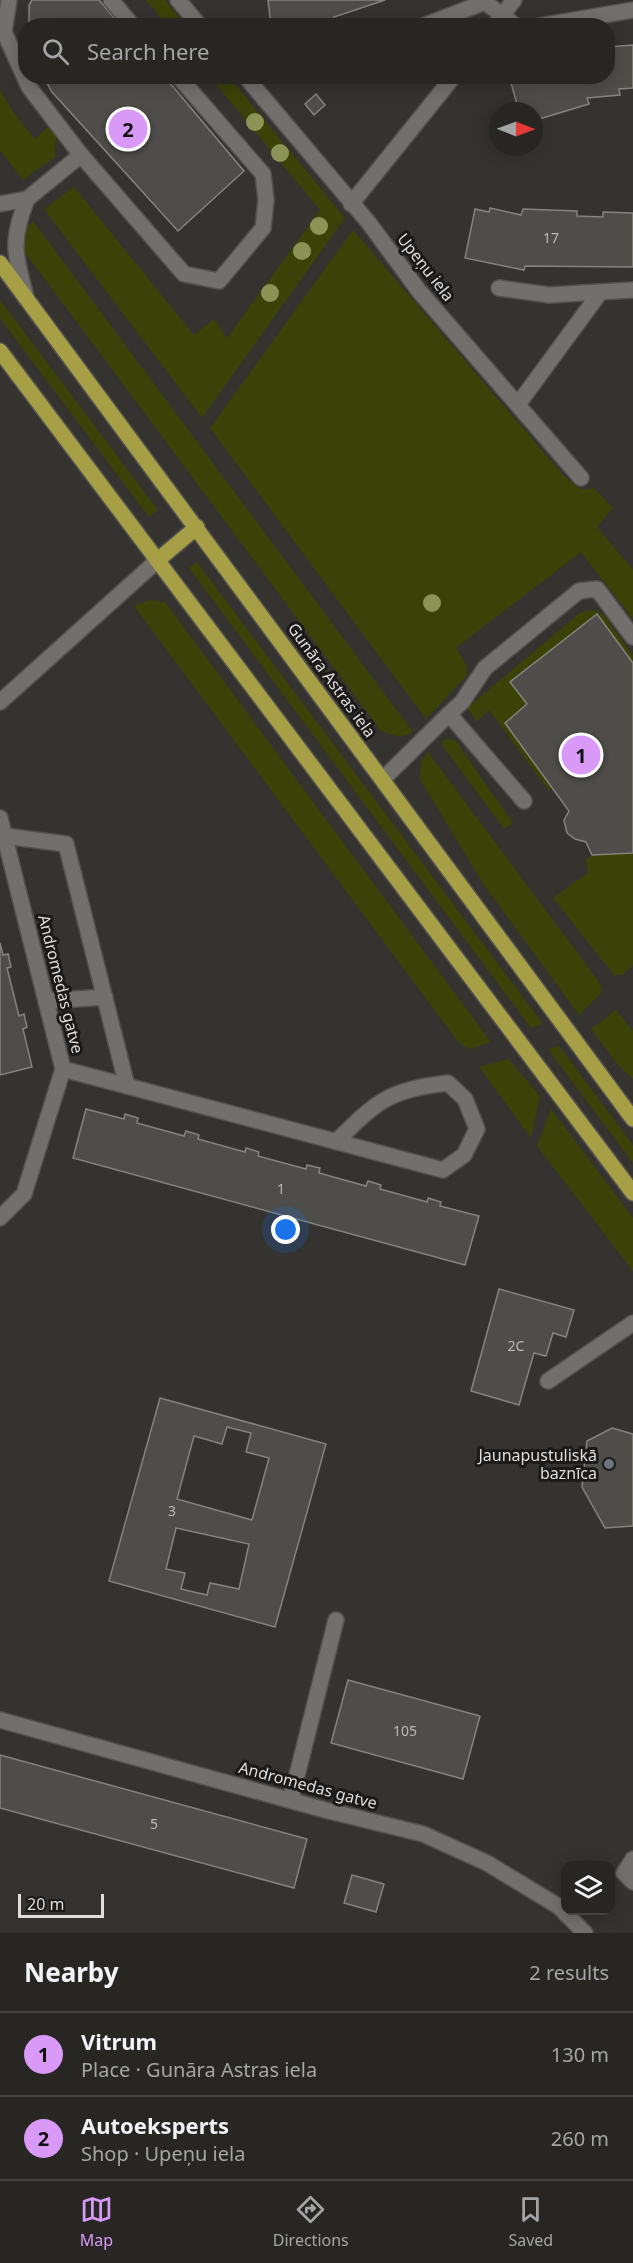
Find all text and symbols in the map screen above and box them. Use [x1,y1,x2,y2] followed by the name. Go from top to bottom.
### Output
[18,18,615,84] search box
[39,35,72,68] icon: search
[87,36,209,66] text: Search here
[489,102,543,156] north arrow
[108,106,148,152] pin: 2
[392,228,460,306] street label: Upeņu iela
[543,228,559,247] house number: 17
[283,618,381,742] street label: Gunāra Astras iela
[562,732,600,777] pin: 1
[33,912,89,1056] street label: Andromedas gatve
[277,1179,285,1198] house number: 1
[271,1215,300,1244] your location
[508,1336,525,1355] house number: 2C
[476,1444,597,1484] place label: Jaunapustuliskā baznīca
[602,1457,616,1471] marker: Jaunapustuliskā baznīca
[168,1501,176,1520] house number: 3
[393,1721,417,1740] house number: 105
[236,1756,380,1814] street label: Andromedas gatve
[150,1814,158,1833] house number: 5
[561,1861,615,1915] map controls
[561,1861,615,1915] button: layers
[18,1891,104,1918] scale bar
[27,1893,64,1915] text: 20 m
[24,1954,119,1990] text: Nearby
[529,1959,609,1986] text: 2 results
[81,2026,157,2056] text: Vitrum
[38,2041,49,2068] text: 1
[551,2041,609,2068] text: 130 m
[81,2056,317,2083] text: Place · Gunāra Astras iela
[81,2110,229,2140] text: Autoeksperts
[38,2125,49,2152] text: 2
[551,2125,609,2152] text: 260 m
[81,2140,245,2167] text: Shop · Upeņu iela
[80,2193,113,2251] tab: Map
[273,2193,349,2251] tab: Directions
[508,2193,553,2251] tab: Saved

